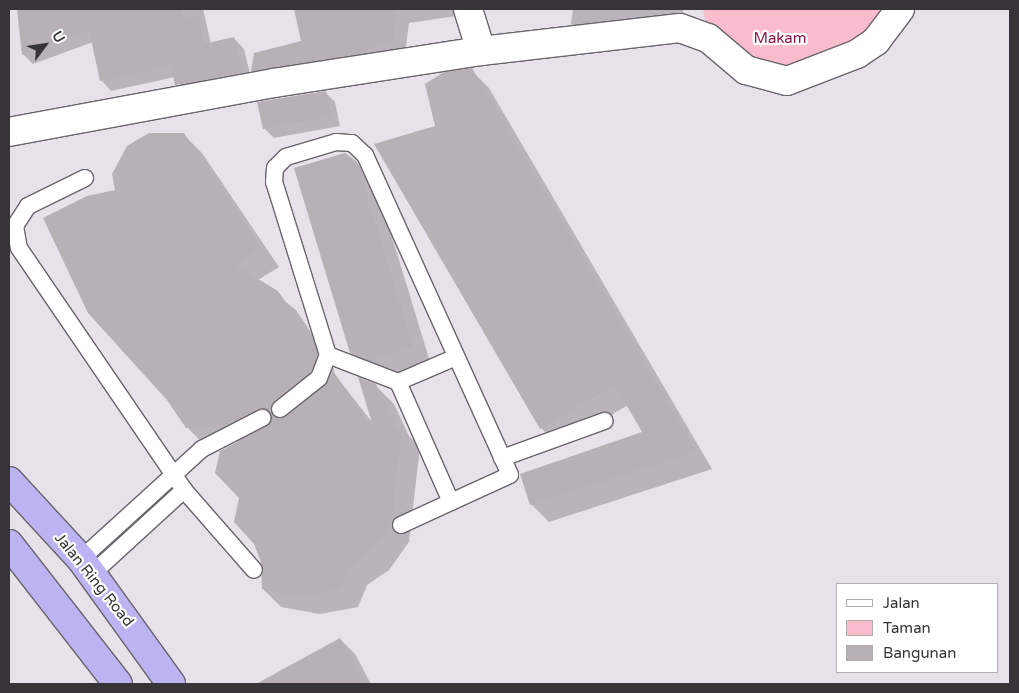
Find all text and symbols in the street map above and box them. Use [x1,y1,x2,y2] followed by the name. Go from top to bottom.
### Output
[20,20,70,70] north arrow
[48,28,68,46] text: U
[753,30,807,48] park label: Makam
[51,530,137,630] street label: Jalan Ring Road
[836,583,999,673] legend
[883,594,920,612] text: Jalan
[883,619,931,637] text: Taman
[883,644,956,662] text: Bangunan

